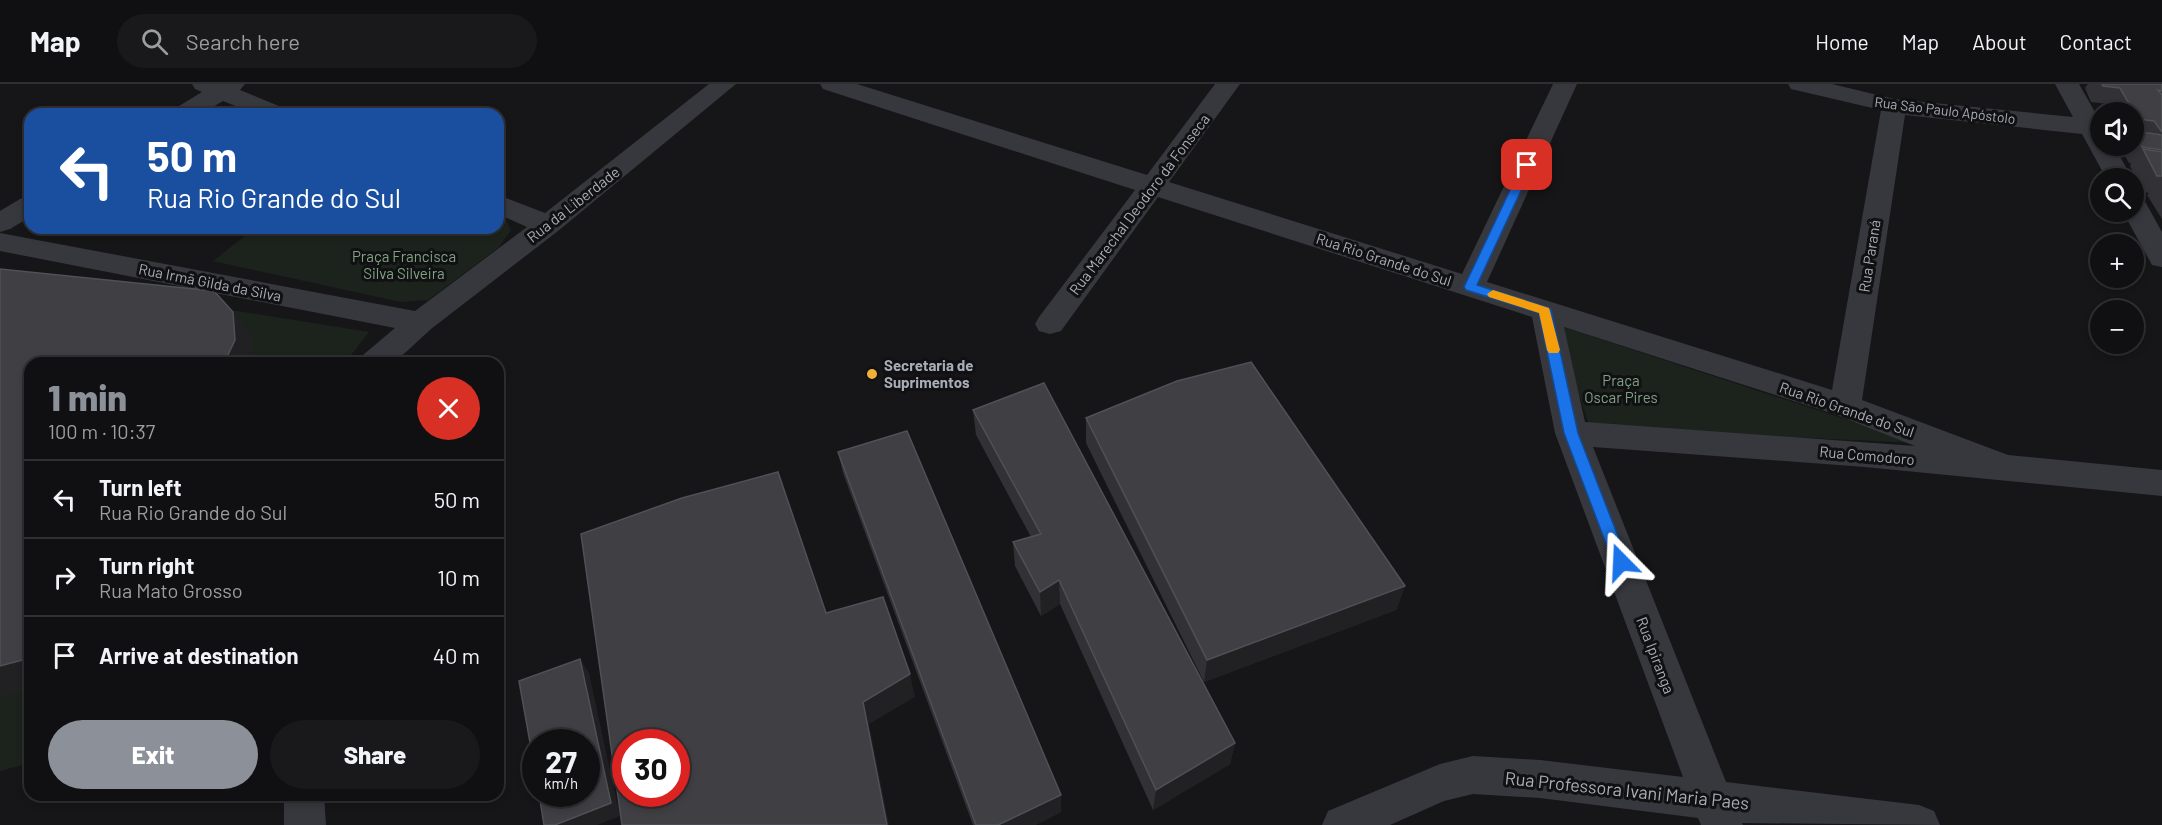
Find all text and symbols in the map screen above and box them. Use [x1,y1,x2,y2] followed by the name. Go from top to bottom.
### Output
[117,14,537,68] search box
[30,24,81,58] text: Map
[138,25,171,58] icon: search
[186,28,300,54] text: Search here
[1815,29,1869,54] text: Home
[1902,29,1939,54] text: Map
[1972,29,2027,54] text: About
[2060,29,2132,54] text: Contact
[1874,93,2016,127] street label: Rua São Paulo Apóstolo
[2090,102,2144,354] map controls
[2090,102,2144,156] button: sound
[1065,110,1213,298] street label: Rua Marechal Deodoro da Fonseca
[147,130,237,180] text: 50 m
[48,132,126,210] icon: left
[1501,139,1552,190] pin
[1510,148,1543,181] icon: arrive
[523,162,623,246] street label: Rua da Liberdade
[2090,168,2144,222] button: search
[147,181,401,213] text: Rua Rio Grande do Sul
[1854,218,1884,294] street label: Rua Paraná
[1314,229,1454,289] street label: Rua Rio Grande do Sul
[2090,234,2144,288] button: +
[352,247,456,282] park label: Praça Francisca Silva Silveira
[137,259,283,305] street label: Rua Irmã Gilda da Silva
[2090,300,2144,354] button: −
[884,356,974,391] place label: Secretaria de Suprimentos
[865,367,879,381] marker: Secretaria de Suprimentos
[1584,371,1658,406] park label: Praça Oscar Pires
[48,375,127,418] text: 1 min
[417,377,480,440] button: close
[1777,378,1917,440] street label: Rua Rio Grande do Sul
[48,419,155,443] text: 100 m · 10:37
[1819,442,1915,468] street label: Rua Comodoro
[99,474,182,500] text: Turn left
[48,483,81,516] icon: left
[434,486,480,512] text: 50 m
[99,500,287,524] text: Rua Rio Grande do Sul
[1589,530,1653,594] position arrow
[99,552,194,578] text: Turn right
[48,561,81,594] icon: right
[437,564,480,590] text: 10 m
[99,578,243,602] text: Rua Mato Grosso
[1633,614,1679,696] street label: Rua Ipiranga
[48,639,81,672] icon: arrive
[99,642,298,668] text: Arrive at destination
[433,642,480,668] text: 40 m
[48,720,258,789] button: Exit
[270,720,480,789] button: Share
[612,729,690,807] speed limit sign: 30
[545,743,577,779] text: 27
[1504,766,1750,814] street label: Rua Professora Ivani Maria Paes
[544,774,578,792] text: km/h

